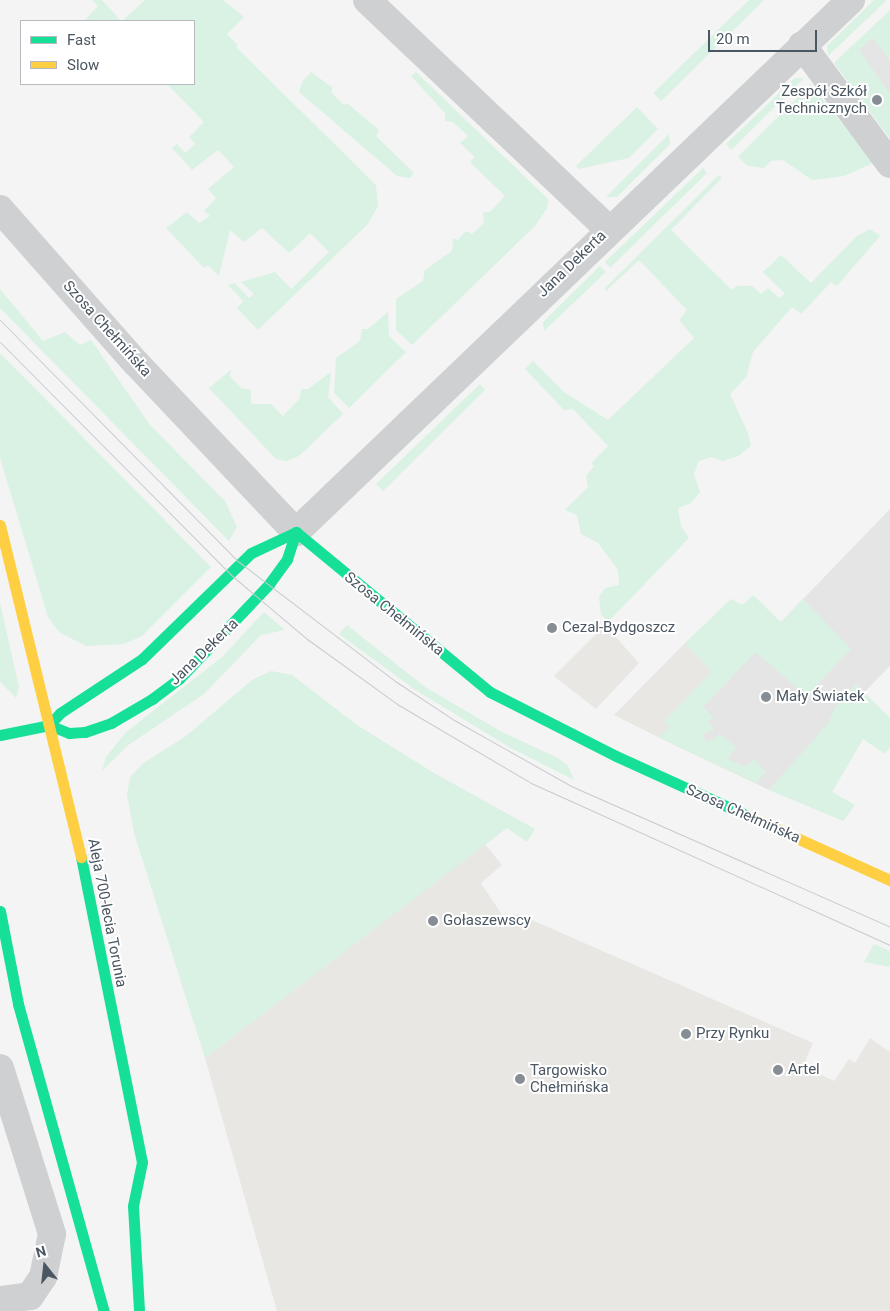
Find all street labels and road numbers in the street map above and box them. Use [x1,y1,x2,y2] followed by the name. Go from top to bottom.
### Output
[534,227,610,301] street label: Jana Dekerta
[59,277,155,381] street label: Szosa Chełmińska
[341,568,447,660] street label: Szosa Chełmińska
[166,615,242,689] street label: Jana Dekerta
[683,781,803,847] street label: Szosa Chełmińska
[84,837,130,989] street label: Aleja 700-lecia Torunia

